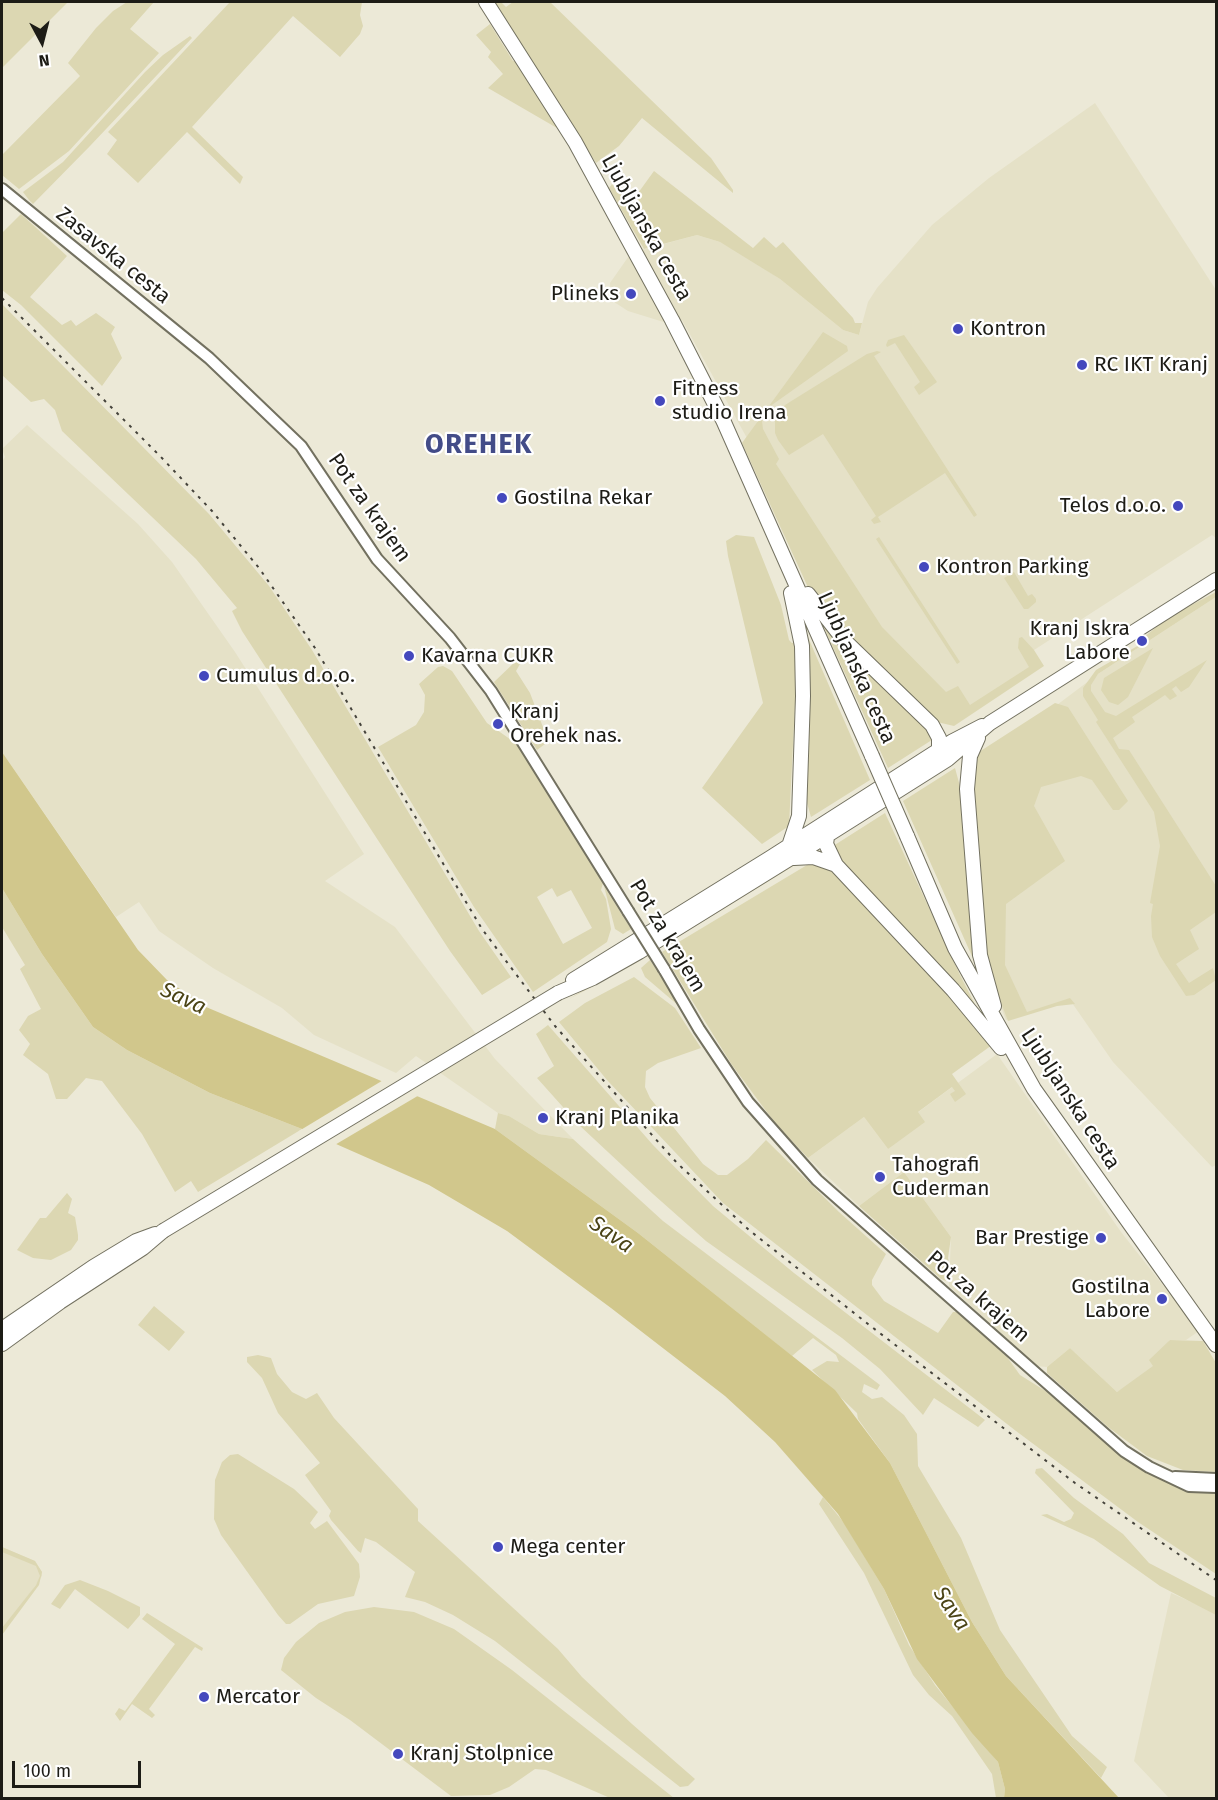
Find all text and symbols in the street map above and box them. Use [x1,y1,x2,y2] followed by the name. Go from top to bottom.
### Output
[12,12,72,72] north arrow
[38,50,51,70] text: N
[595,150,697,306] street label: Ljubljanska cesta
[51,202,175,310] street label: Zasavska cesta
[551,281,619,307] place label: Plineks
[624,287,638,301] marker: Plineks
[970,316,1046,342] place label: Kontron
[951,322,965,336] marker: Kontron
[1094,352,1208,378] place label: RC IKT Kranj
[1075,358,1089,372] marker: RC IKT Kranj
[672,376,787,426] place label: Fitness studio Irena
[653,394,667,408] marker: Fitness studio Irena
[425,429,533,461] district label: OREHEK
[322,449,416,567] street label: Pot za krajem
[514,485,652,511] place label: Gostilna Rekar
[495,491,509,505] marker: Gostilna Rekar
[1060,493,1166,519] place label: Telos d.o.o.
[1171,499,1185,513] marker: Telos d.o.o.
[936,554,1088,580] place label: Kontron Parking
[917,560,931,574] marker: Kontron Parking
[811,588,901,748] street label: Ljubljanska cesta
[1030,616,1130,666] place label: Kranj Iskra Labore
[1135,634,1149,648] marker: Kranj Iskra Labore
[421,643,554,669] place label: Kavarna CUKR
[402,649,416,663] marker: Kavarna CUKR
[216,663,355,689] place label: Cumulus d.o.o.
[197,669,211,683] marker: Cumulus d.o.o.
[510,699,622,749] place label: Kranj Orehek nas.
[491,717,505,731] marker: Kranj Orehek nas.
[623,875,711,997] street label: Pot za krajem
[156,977,210,1021] water label: Sava
[1015,1024,1125,1174] street label: Ljubljanska cesta
[555,1105,679,1131] place label: Kranj Planika
[536,1111,550,1125] marker: Kranj Planika
[892,1152,989,1202] place label: Tahografi Cuderman
[873,1170,887,1184] marker: Tahografi Cuderman
[584,1211,638,1259] water label: Sava
[975,1225,1089,1251] place label: Bar Prestige
[1094,1231,1108,1245] marker: Bar Prestige
[922,1246,1034,1348] street label: Pot za krajem
[1071,1274,1150,1324] place label: Gostilna Labore
[1155,1292,1169,1306] marker: Gostilna Labore
[510,1534,625,1560] place label: Mega center
[491,1540,505,1554] marker: Mega center
[927,1582,975,1636] water label: Sava
[216,1684,300,1710] place label: Mercator
[197,1690,211,1704] marker: Mercator
[410,1741,554,1767] place label: Kranj Stolpnice
[391,1747,405,1761] marker: Kranj Stolpnice
[15,1749,144,1787] scale bar
[23,1760,71,1782] text: 100 m

